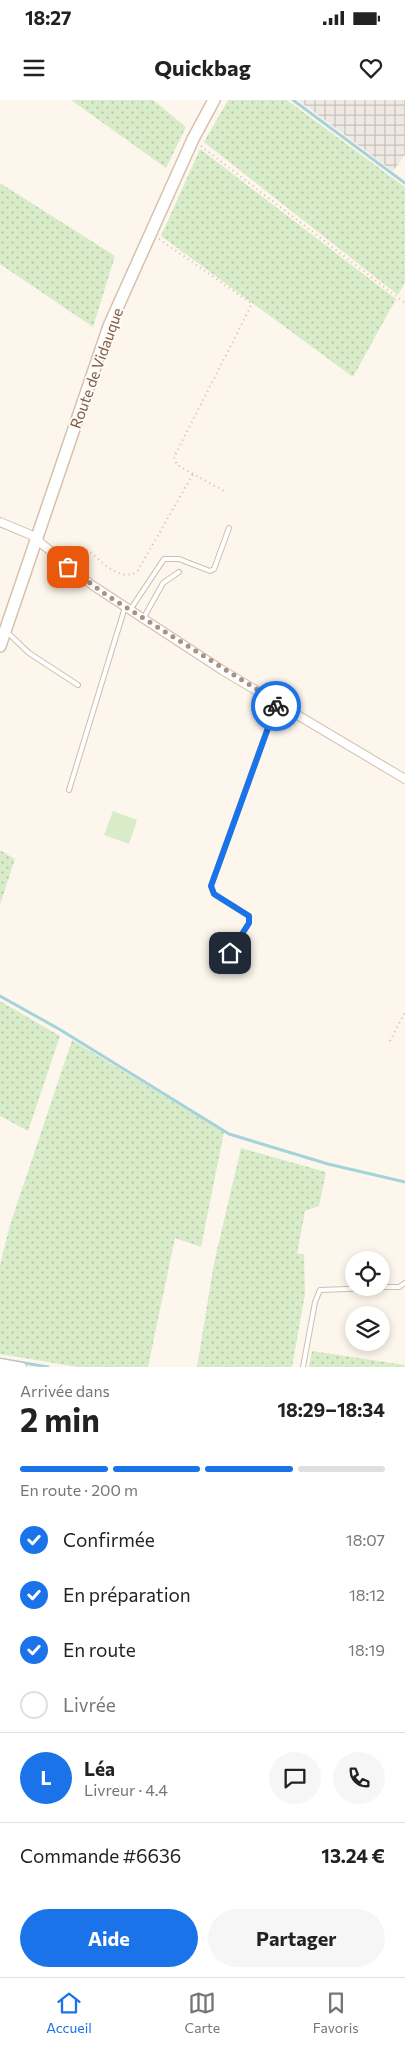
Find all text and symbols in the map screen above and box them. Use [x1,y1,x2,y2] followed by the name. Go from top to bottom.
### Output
[25,6,72,29] text: 18:27
[20,54,48,82] icon: menu
[154,54,251,81] text: Quickbag
[357,54,385,82] icon: heart
[66,305,126,431] street label: Route de Vidauque
[47,546,89,588] pin
[54,553,82,581] icon: bag
[251,681,301,731] courier
[262,692,290,720] icon: bike
[209,932,251,974] pin
[216,939,244,967] icon: home
[345,1251,390,1351] map controls
[345,1251,390,1296] button: locate
[345,1306,390,1351] button: layers
[20,1381,110,1400] text: Arrivée dans
[277,1398,385,1421] text: 18:29–18:34
[20,1399,100,1439] text: 2 min
[20,1480,138,1499] text: En route · 200 m
[20,1526,48,1554] icon: check
[63,1528,155,1551] text: Confirmée
[346,1530,385,1549] text: 18:07
[20,1581,48,1609] icon: check
[63,1583,191,1606] text: En préparation
[349,1585,385,1604] text: 18:12
[20,1636,48,1664] icon: check
[63,1638,136,1661] text: En route
[348,1640,385,1659] text: 18:19
[63,1693,116,1716] text: Livrée
[269,1752,321,1804] button: chat
[333,1752,385,1804] button: phone
[84,1757,115,1780] text: Léa
[40,1766,52,1789] text: L
[84,1780,168,1799] text: Livreur · 4.4
[20,1844,181,1867] text: Commande #6636
[321,1844,385,1867] text: 13.24 €
[20,1909,198,1967] button: Aide
[208,1909,385,1967] button: Partager
[46,1989,92,2036] tab: Accueil
[185,1989,220,2036] tab: Carte
[313,1989,359,2036] tab: Favoris

